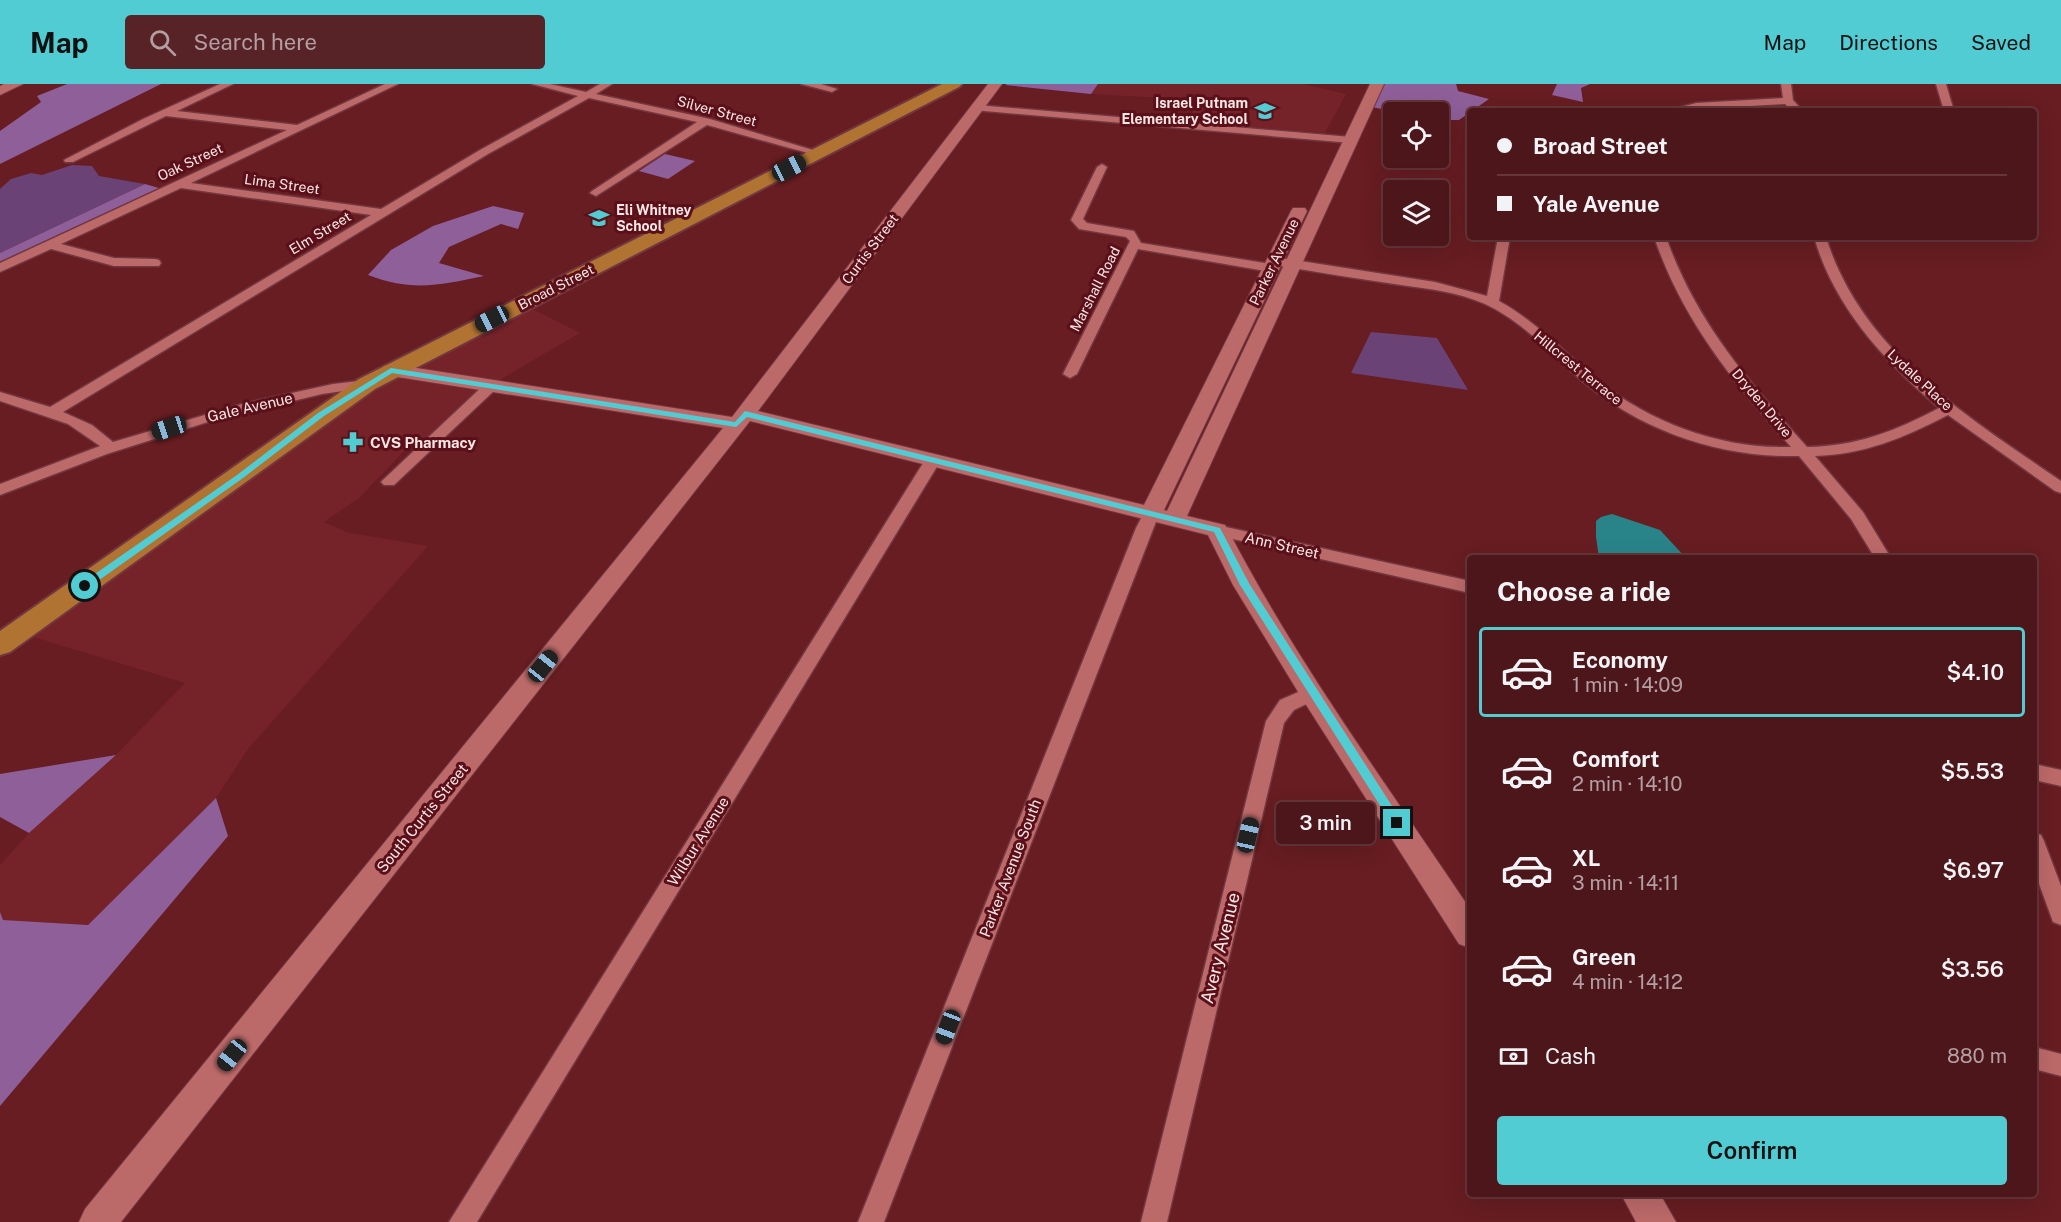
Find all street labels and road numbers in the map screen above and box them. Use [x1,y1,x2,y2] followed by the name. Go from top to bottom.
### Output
[676,93,758,129] street label: Silver Street
[155,140,225,184] street label: Oak Street
[243,171,321,197] street label: Lima Street
[286,208,354,258] street label: Elm Street
[839,211,901,287] street label: Curtis Street
[1246,216,1302,308] street label: Parker Avenue
[1067,244,1123,334] street label: Marshall Road
[515,261,597,313] street label: Broad Street
[1531,328,1625,408] street label: Hillcrest Terrace
[1884,346,1956,414] street label: Lydale Place
[1729,366,1795,440] street label: Dryden Drive
[206,389,294,425] street label: Gale Avenue
[1243,528,1321,562] street label: Ann Street
[373,760,471,876] street label: South Curtis Street
[664,794,732,888] street label: Wilbur Avenue
[976,797,1044,939] street label: Parker Avenue South
[1196,890,1244,1006] street label: Avery Avenue

